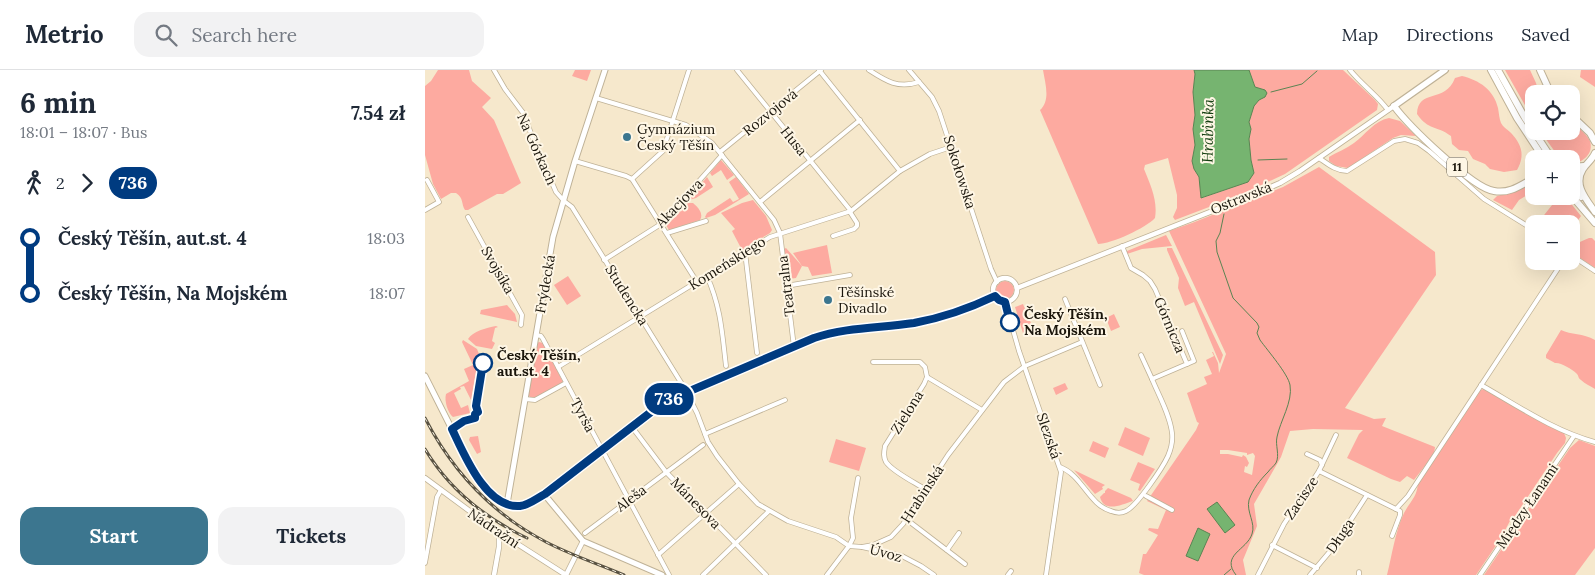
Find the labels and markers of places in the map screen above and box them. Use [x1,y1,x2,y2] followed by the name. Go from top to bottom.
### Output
[637,120,716,154] place label: Gymnázium Český Těšín
[621,131,633,143] marker: Gymnázium Český Těšín
[838,283,895,317] place label: Těšínské Divadlo
[822,294,834,306] marker: Těšínské Divadlo
[1024,305,1107,339] place label: Český Těšín, Na Mojském
[1000,312,1020,332] marker: Český Těšín, Na Mojském
[497,346,580,380] place label: Český Těšín, aut.st. 4
[473,353,493,373] marker: Český Těšín, aut.st. 4

